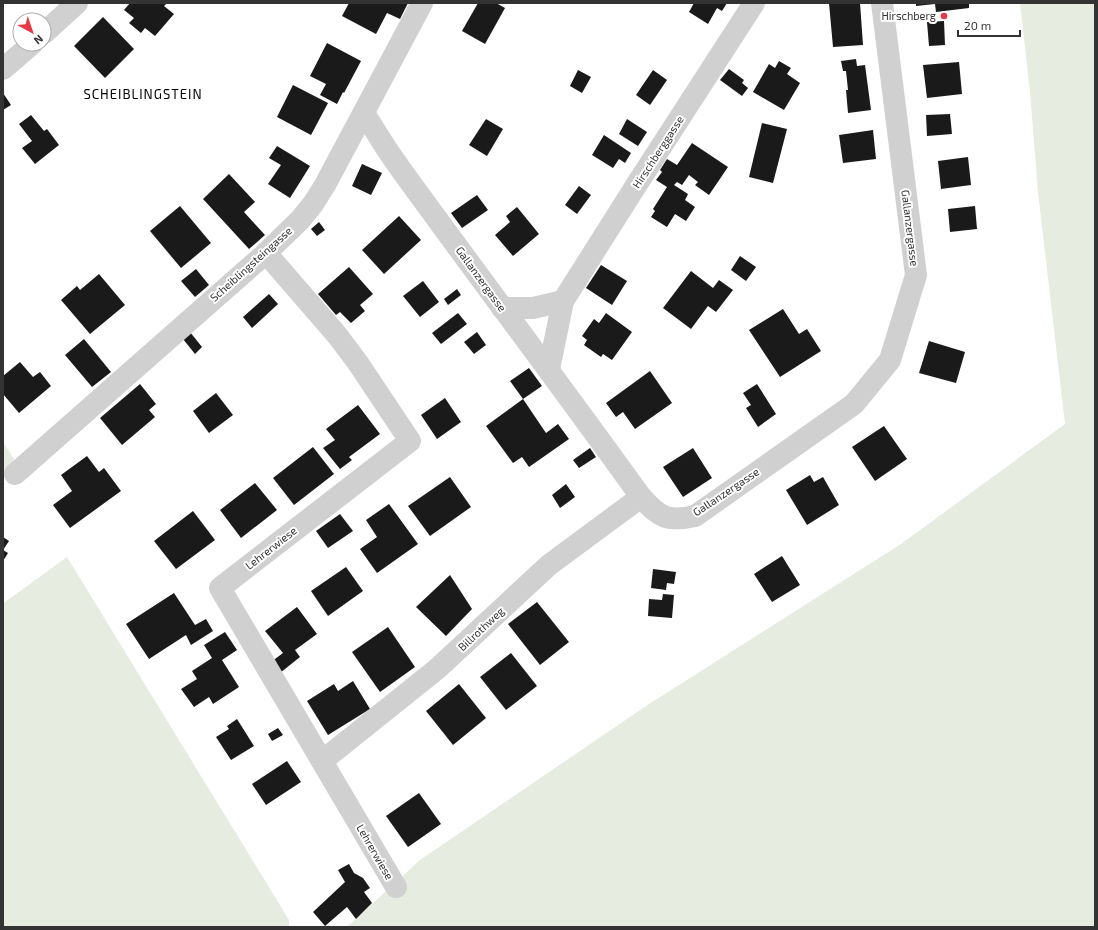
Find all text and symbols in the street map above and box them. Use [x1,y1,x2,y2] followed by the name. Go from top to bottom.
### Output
[881,9,936,22] place label: Hirschberg
[939,11,949,21] marker: Hirschberg
[12,12,52,52] north arrow
[958,12,1020,38] scale bar
[964,18,991,32] text: 20 m
[31,33,46,48] text: N
[83,86,203,102] district label: SCHEIBLINGSTEIN
[629,113,686,190] street label: Hirschberggasse
[899,189,922,267] street label: Gallanzergasse
[207,223,294,304] street label: Scheiblingsteingasse
[454,244,509,314] street label: Gallanzergasse
[690,465,761,519] street label: Gallanzergasse
[242,523,299,572] street label: Lehrerwiese
[455,604,506,653] street label: Billrothweg
[354,822,397,882] street label: Lehrerwiese

